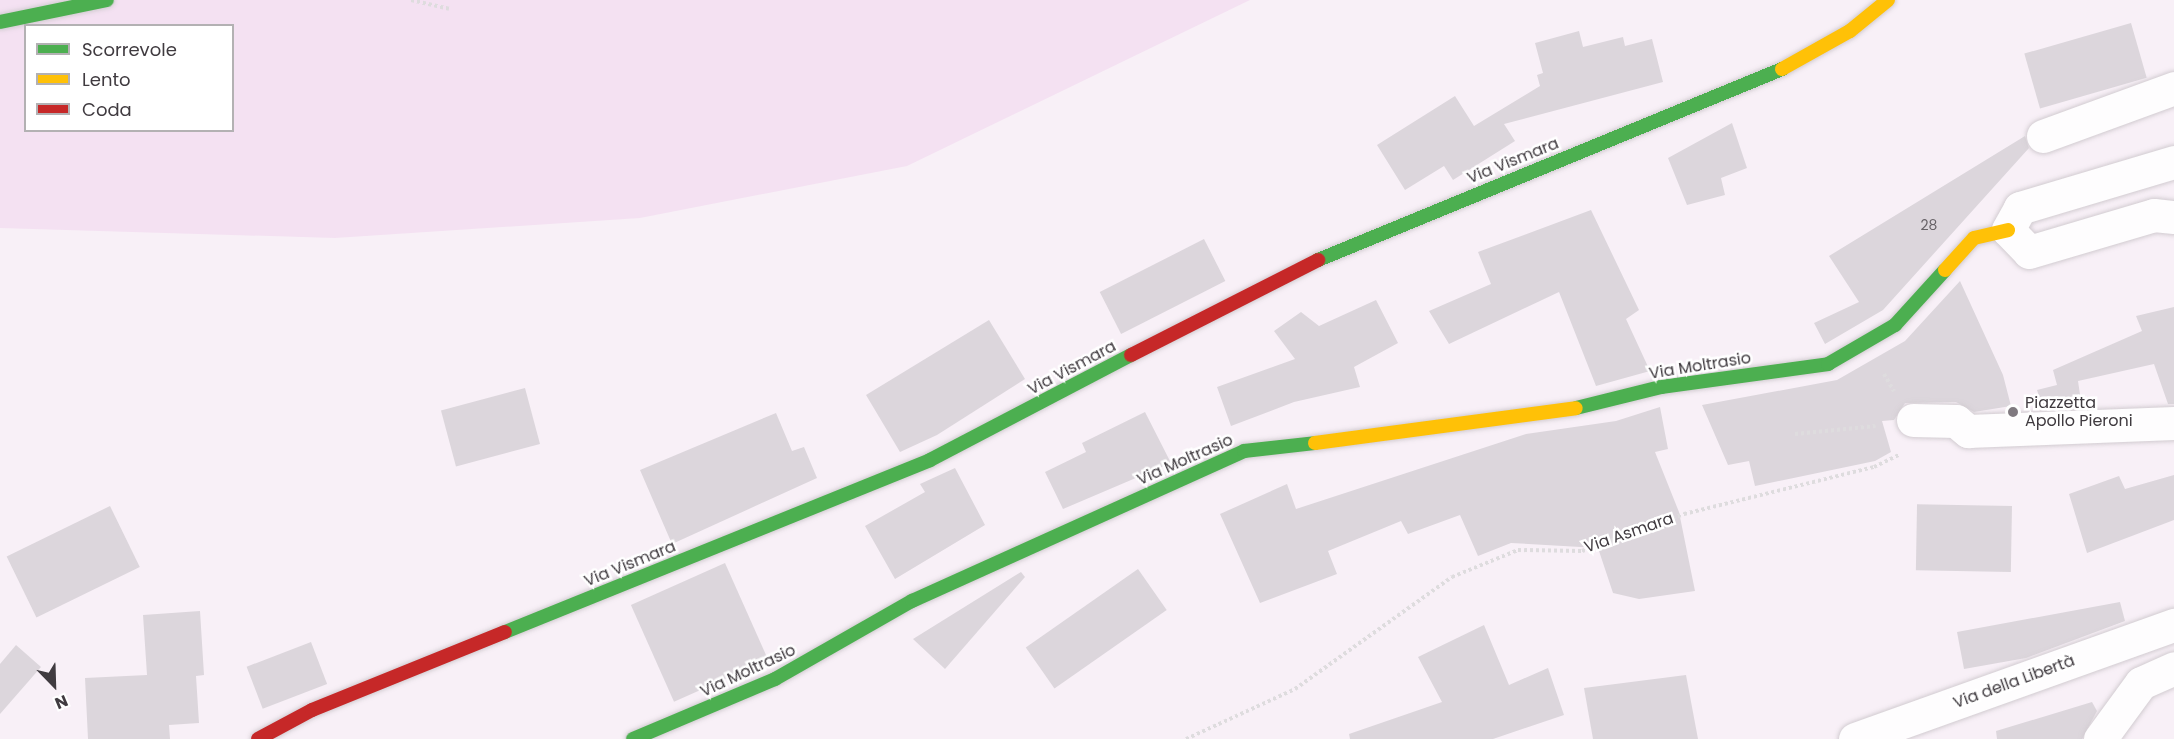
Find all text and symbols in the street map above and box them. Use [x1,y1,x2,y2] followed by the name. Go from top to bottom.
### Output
[24,24,234,132] legend
[82,37,177,62] text: Scorrevole
[82,67,131,92] text: Lento
[82,97,132,122] text: Coda
[1464,134,1562,188] street label: Via Vismara
[1921,217,1937,233] house number: 28
[1025,337,1119,399] street label: Via Vismara
[1648,348,1752,384] street label: Via Moltrasio
[2025,393,2133,431] place label: Piazzetta Apollo Pieroni
[2006,405,2020,419] marker: Piazzetta Apollo Pieroni
[1134,430,1236,490] street label: Via Moltrasio
[1582,509,1676,557] street label: Via Asmara
[581,537,679,591] street label: Via Vismara
[697,641,799,701] street label: Via Moltrasio
[1951,651,2077,713] street label: Via della Libertà
[24,655,84,715] north arrow
[51,689,71,715] text: N

